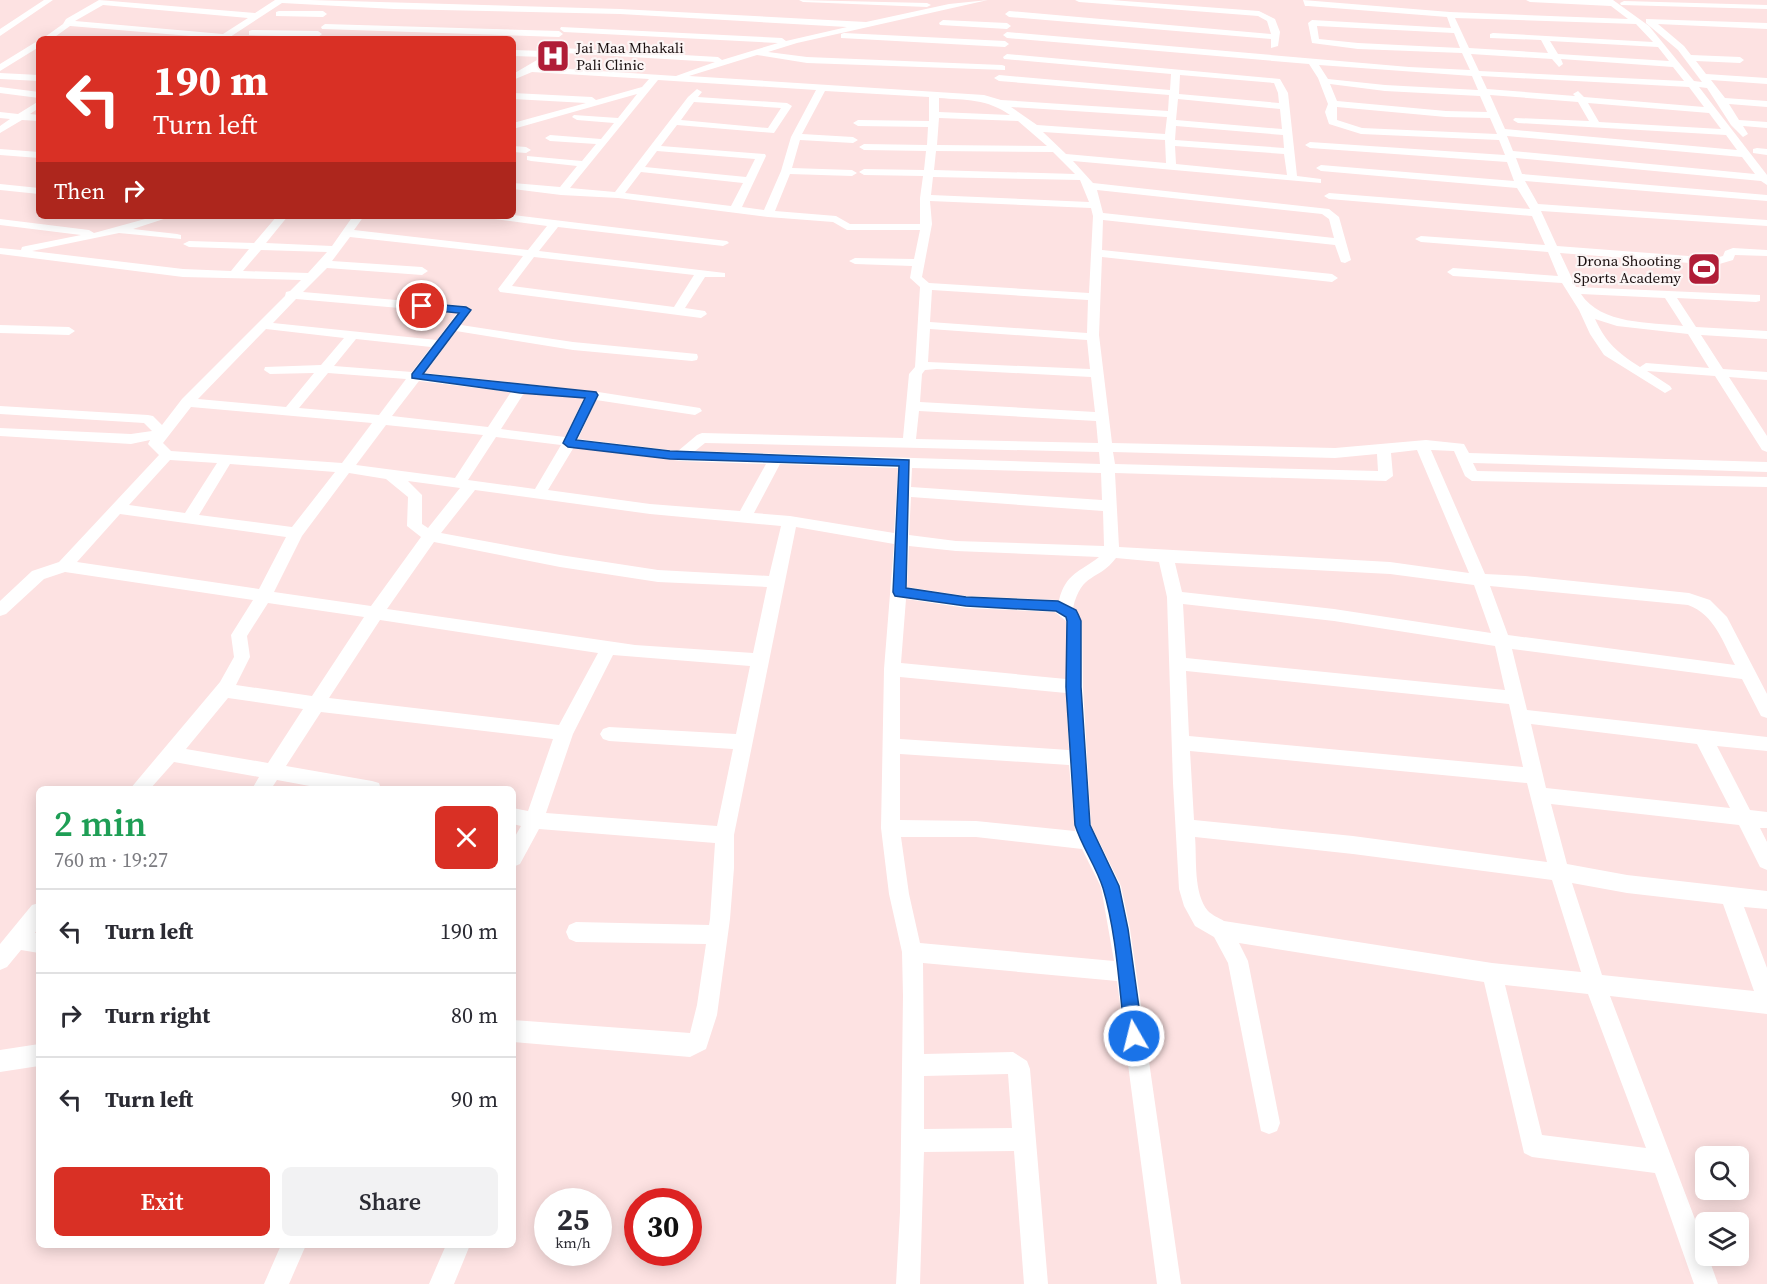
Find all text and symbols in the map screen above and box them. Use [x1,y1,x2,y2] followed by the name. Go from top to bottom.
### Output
[575,37,684,75] place label: Jai Maa Mhakali Pali Clinic
[535,38,571,74] hospital icon: Jai Maa Mhakali Pali Clinic
[153,51,268,109] text: 190 m
[54,60,132,138] icon: left
[153,106,257,143] text: Turn left
[117,174,150,207] icon: right
[54,176,105,206] text: Then
[1573,250,1681,288] place label: Drona Shooting Sports Academy
[1686,251,1722,287] sports icon: Drona Shooting Sports Academy
[396,280,447,331] pin
[405,289,438,322] icon: arrive
[54,799,146,848] text: 2 min
[435,806,498,869] button: close
[54,846,168,874] text: 760 m · 19:27
[54,915,87,948] icon: left
[105,916,193,946] text: Turn left
[440,916,498,946] text: 190 m
[54,999,87,1032] icon: right
[105,1000,210,1030] text: Turn right
[451,1000,498,1030] text: 80 m
[1102,1004,1166,1068] position arrow
[54,1083,87,1116] icon: left
[105,1084,193,1114] text: Turn left
[451,1084,498,1114] text: 90 m
[1695,1146,1749,1266] map controls
[1695,1146,1749,1200] button: search
[54,1167,270,1236] button: Exit
[282,1167,498,1236] button: Share
[624,1188,702,1266] speed limit sign: 30
[557,1199,589,1240] text: 25
[1695,1212,1749,1266] button: layers
[555,1232,591,1253] text: km/h

